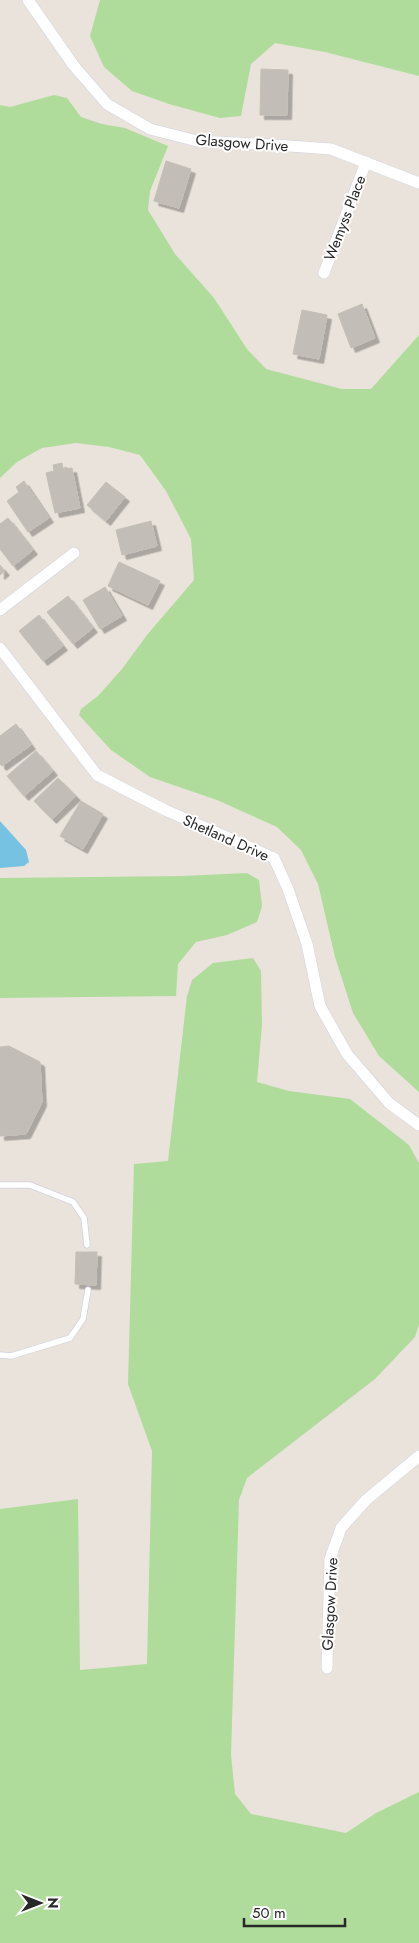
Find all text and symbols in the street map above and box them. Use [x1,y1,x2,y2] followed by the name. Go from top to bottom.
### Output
[195,129,289,157] street label: Glasgow Drive
[319,172,371,264] street label: Wemyss Place
[179,809,273,867] street label: Shetland Drive
[317,1557,343,1651] street label: Glasgow Drive
[15,1878,65,1928] north arrow
[244,1896,345,1928] scale bar
[43,1897,63,1909] text: N
[252,1902,286,1924] text: 50 m

